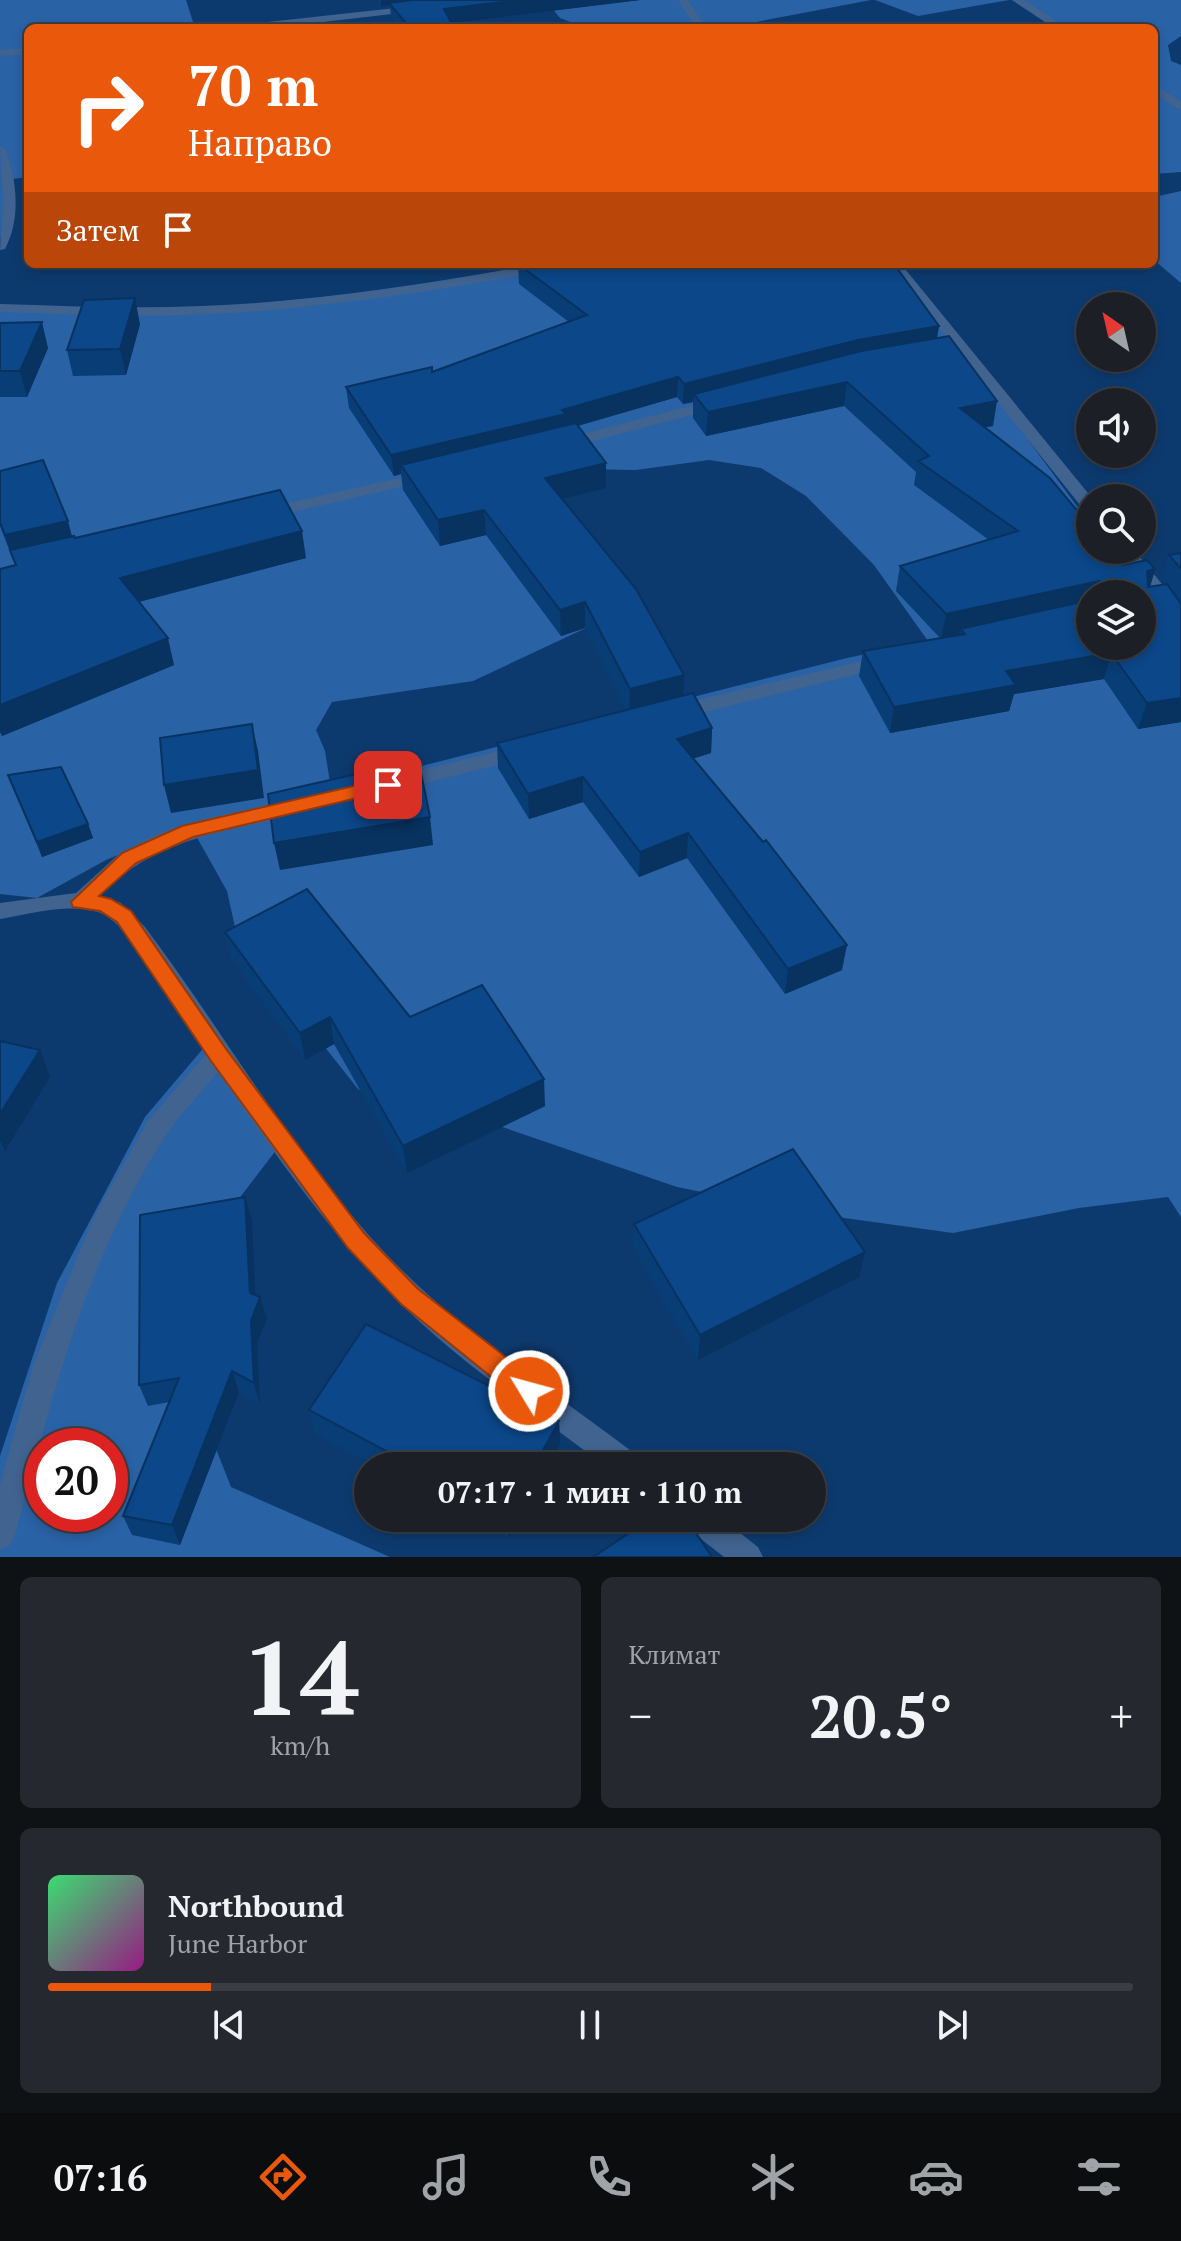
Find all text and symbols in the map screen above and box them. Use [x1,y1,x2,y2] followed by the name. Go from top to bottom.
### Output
[188,48,318,122] text: 70 m
[56,56,160,160] icon: right
[188,119,332,166] text: Направо
[156,208,200,252] icon: arrive
[56,210,140,250] text: Затем
[1076,292,1156,372] north arrow
[1076,292,1156,660] map controls
[1076,388,1156,468] button: sound
[1076,484,1156,564] button: search
[1076,580,1156,660] button: layers
[354,751,422,819] pin
[366,763,410,807] icon: arrive
[487,1349,571,1433] position arrow
[24,1428,128,1532] speed limit sign: 20
[438,1472,742,1512] text: 07:17 · 1 мин · 110 m
[241,1607,359,1745] text: 14
[629,1637,720,1671] text: Климат
[809,1676,953,1755] text: 20.5°
[629,1686,652,1745] text: −
[1110,1686,1133,1745] text: +
[270,1728,330,1762] text: km/h
[168,1886,344,1926] text: Northbound
[168,1926,307,1960] text: June Harbor
[207,2003,251,2047] icon: previous
[568,2003,612,2047] icon: pause
[930,2003,974,2047] icon: next
[255,2149,311,2205] icon: directions
[418,2149,474,2205] icon: music
[581,2149,637,2205] icon: phone
[745,2149,801,2205] icon: climate
[908,2149,964,2205] icon: car
[1071,2149,1127,2205] icon: filters
[54,2154,147,2201] text: 07:16

